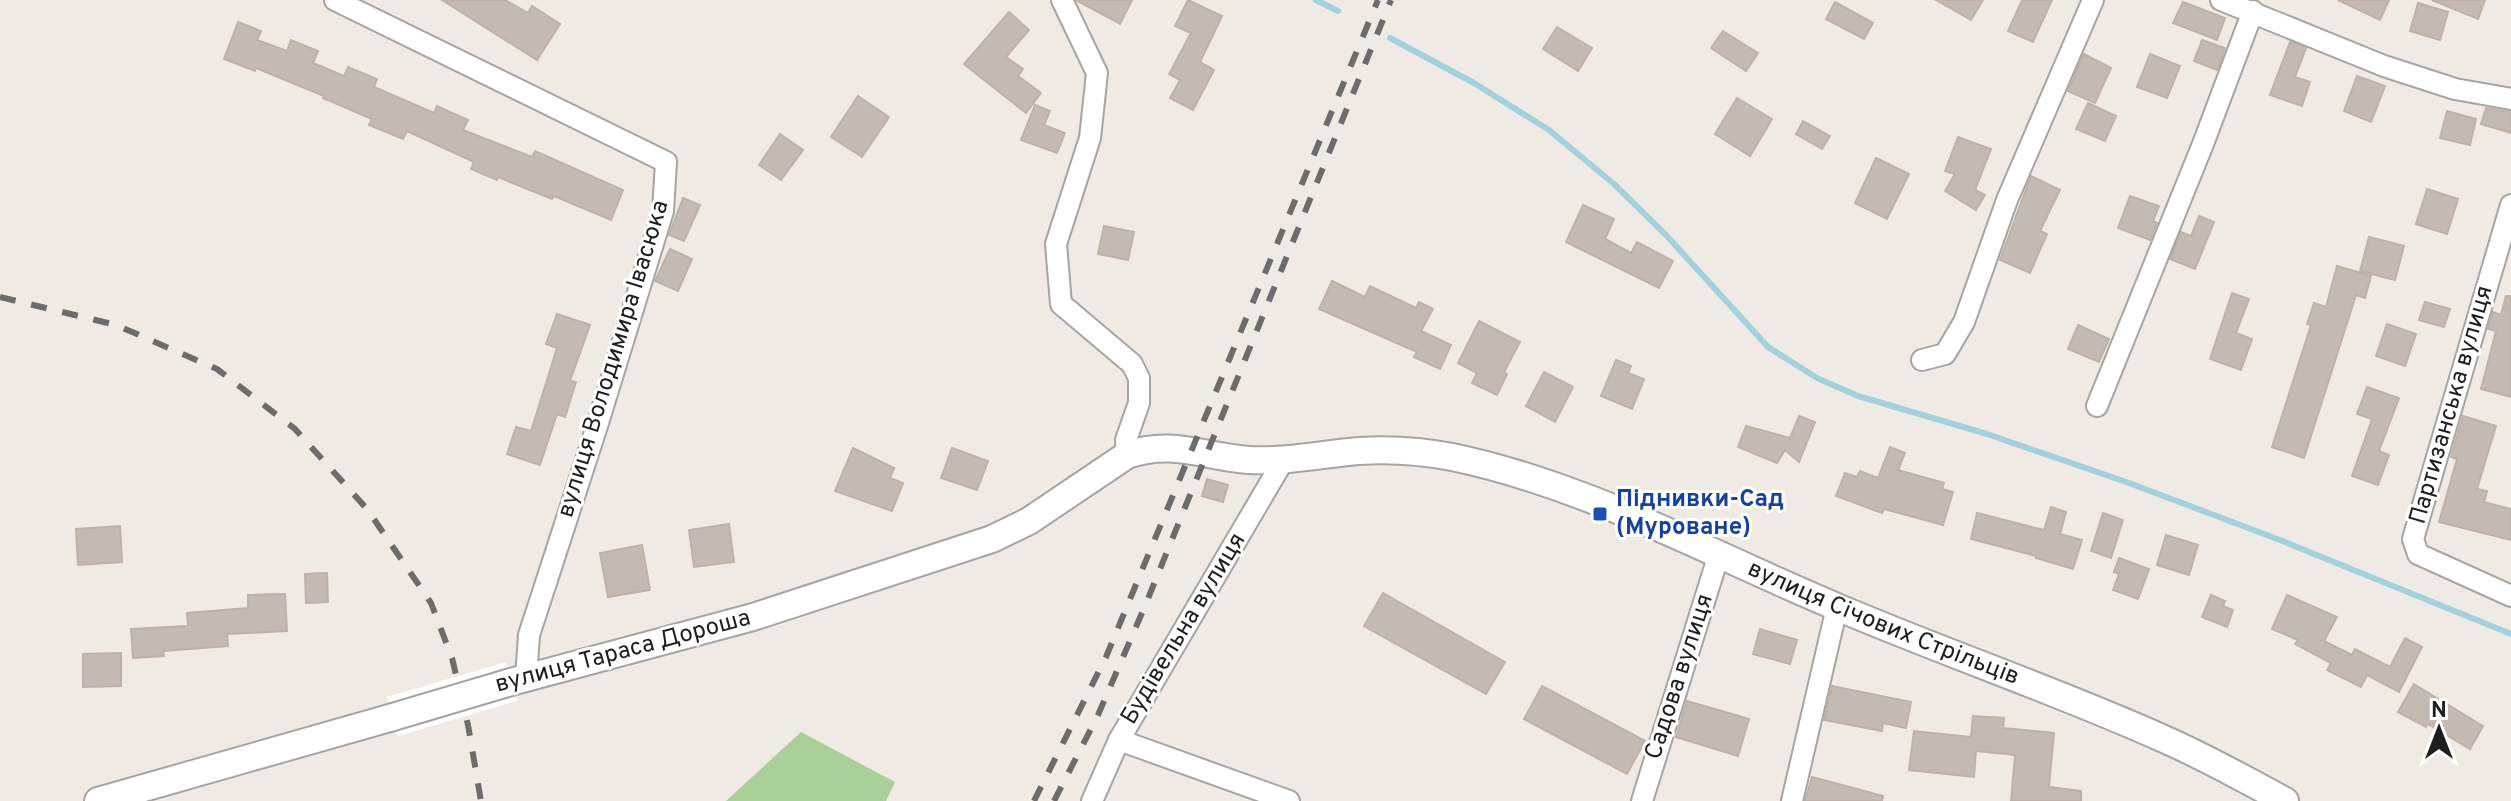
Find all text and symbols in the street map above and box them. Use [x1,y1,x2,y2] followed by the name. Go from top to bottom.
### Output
[551,197,677,521] street label: вулиця Володимира Івасюка
[2404,282,2500,528] street label: Партизанська вулиця
[1616,485,1784,543] place label: Піднивки-Сад (Муроване)
[1591,505,1609,523] marker: Піднивки-Сад (Муроване)
[1115,528,1253,730] street label: Будівельна вулиця
[1743,554,2023,693] street label: вулиця Січових Стрільців
[1639,590,1721,764] street label: Садова вулиця
[492,603,754,701] street label: вулиця Тараса Дороша
[2399,689,2479,769] north arrow
[2431,698,2447,725] text: N

